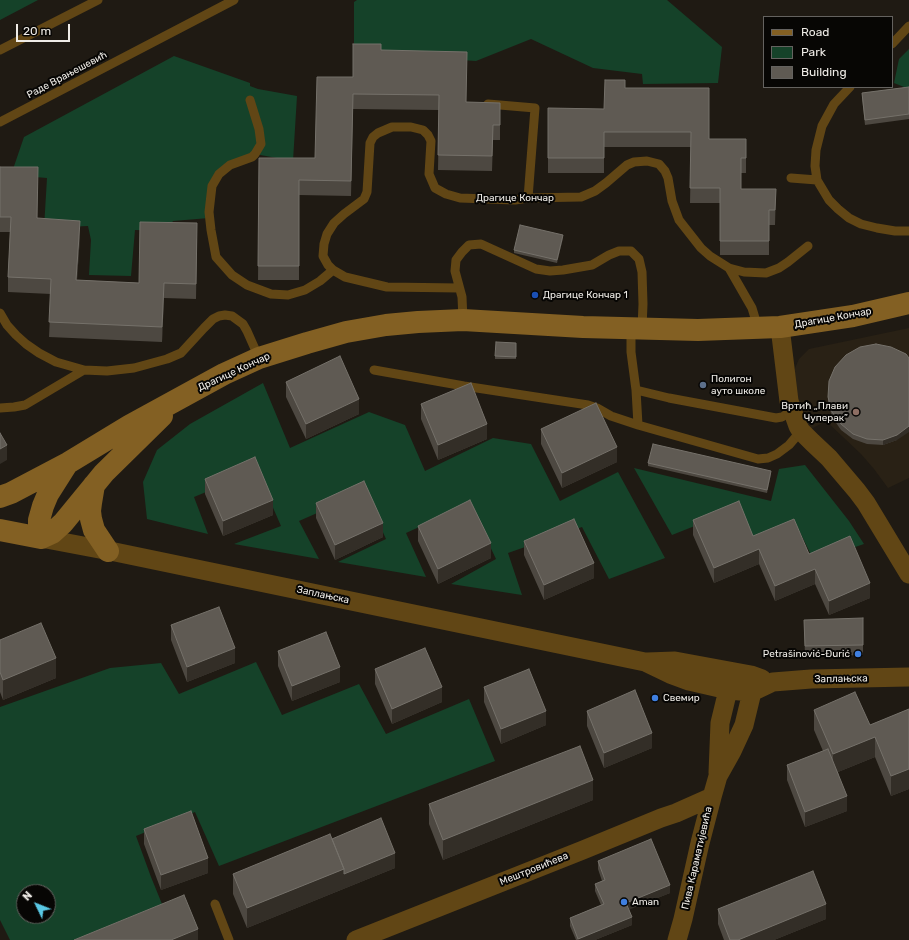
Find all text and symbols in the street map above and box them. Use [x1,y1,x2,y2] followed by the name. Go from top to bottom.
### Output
[18,16,72,42] scale bar
[763,16,893,88] legend
[23,24,51,38] text: 20 m
[801,25,829,39] text: Road
[801,45,826,59] text: Park
[25,49,109,101] street label: Раде Врањешевић
[801,65,847,79] text: Building
[476,192,554,204] street label: Драгице Кончар
[543,289,628,301] place label: Драгице Кончар 1
[530,290,540,300] marker: Драгице Кончар 1
[794,305,872,331] street label: Драгице Кончар
[196,350,272,394] street label: Драгице Кончар
[711,373,765,396] place label: Полигон ауто школе
[698,380,708,390] marker: Полигон ауто школе
[781,400,848,424] place label: Вртић „Плави Чуперак”
[851,407,861,417] marker: Вртић „Плави Чуперак”
[296,584,350,606] street label: Заплањска
[763,648,850,660] place label: Petrašinović-Đurić
[853,649,863,659] marker: Petrašinović-Đurić
[814,673,868,685] street label: Заплањска
[663,692,700,704] place label: Свемир
[650,693,660,703] marker: Свемир
[679,805,715,911] street label: Пива Караматијевића
[498,850,570,888] street label: Мештровићева
[16,884,56,924] north arrow
[20,889,35,903] text: N
[632,896,659,908] place label: Aman
[619,897,629,907] marker: Aman

